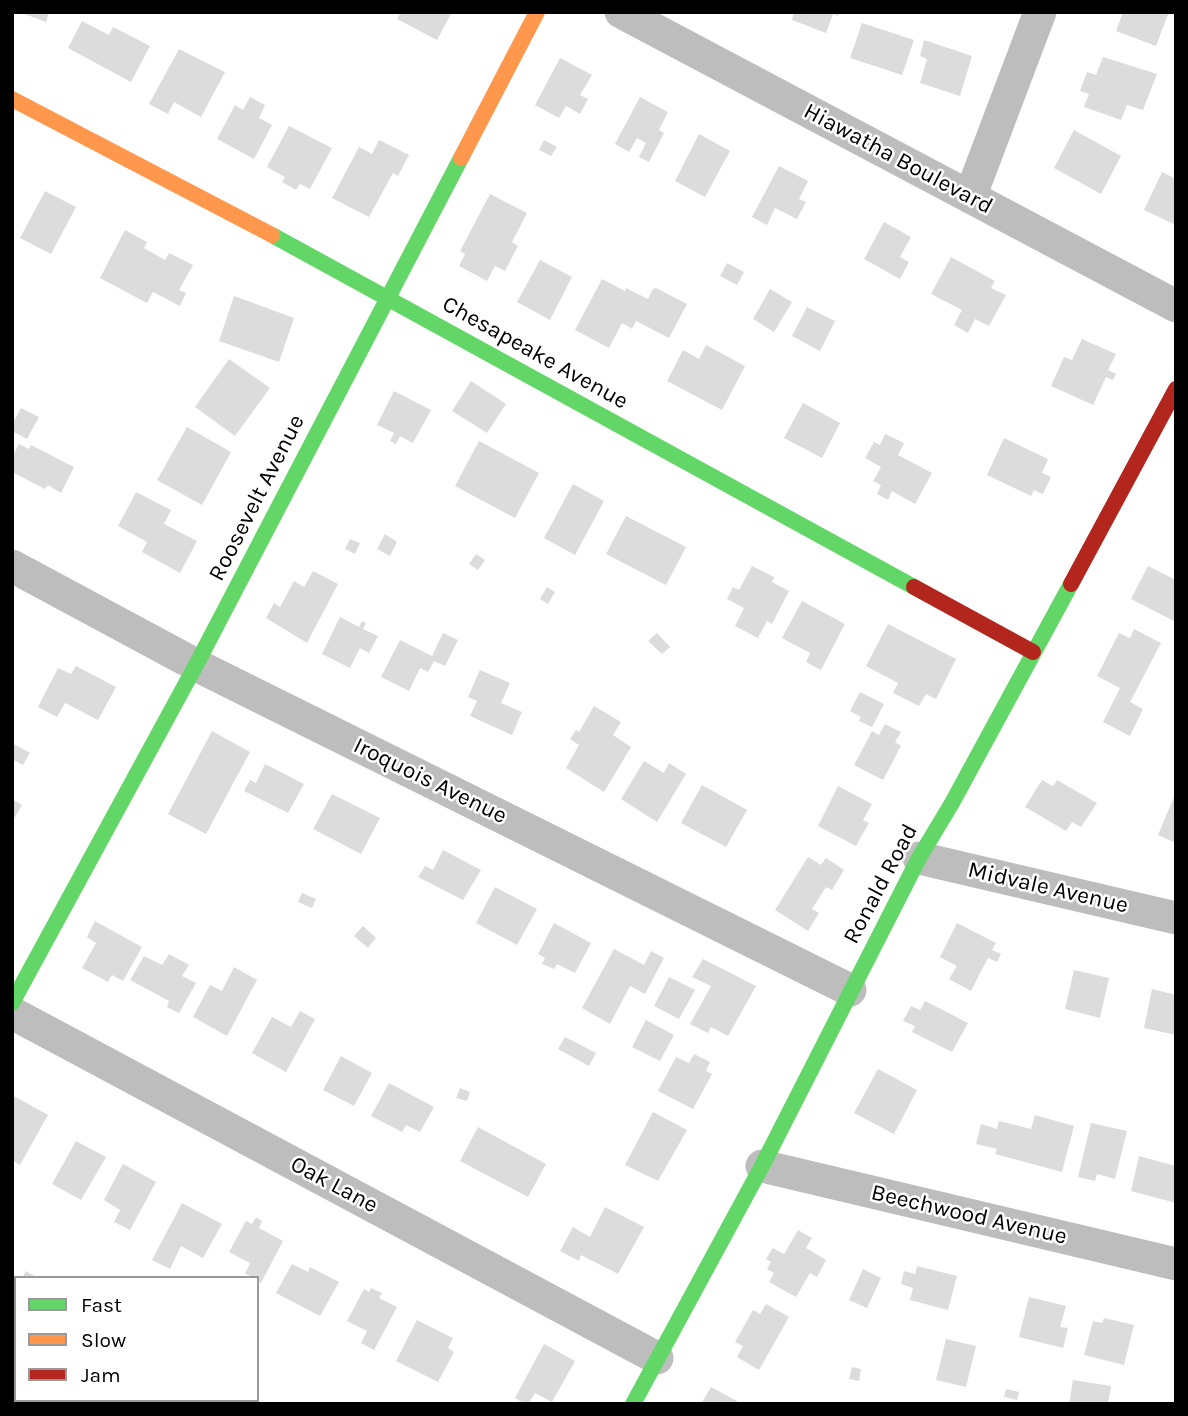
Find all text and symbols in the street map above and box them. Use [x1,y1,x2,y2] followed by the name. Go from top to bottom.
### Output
[799,98,997,220] street label: Hiawatha Boulevard
[437,290,633,416] street label: Chesapeake Avenue
[203,410,311,586] street label: Roosevelt Avenue
[349,732,511,830] street label: Iroquois Avenue
[838,819,924,949] street label: Ronald Road
[965,856,1131,920] street label: Midvale Avenue
[286,1151,382,1219] street label: Oak Lane
[868,1179,1070,1251] street label: Beechwood Avenue
[14,1276,259,1402] legend
[81,1293,122,1317] text: Fast
[81,1328,126,1352] text: Slow
[81,1363,121,1387] text: Jam

